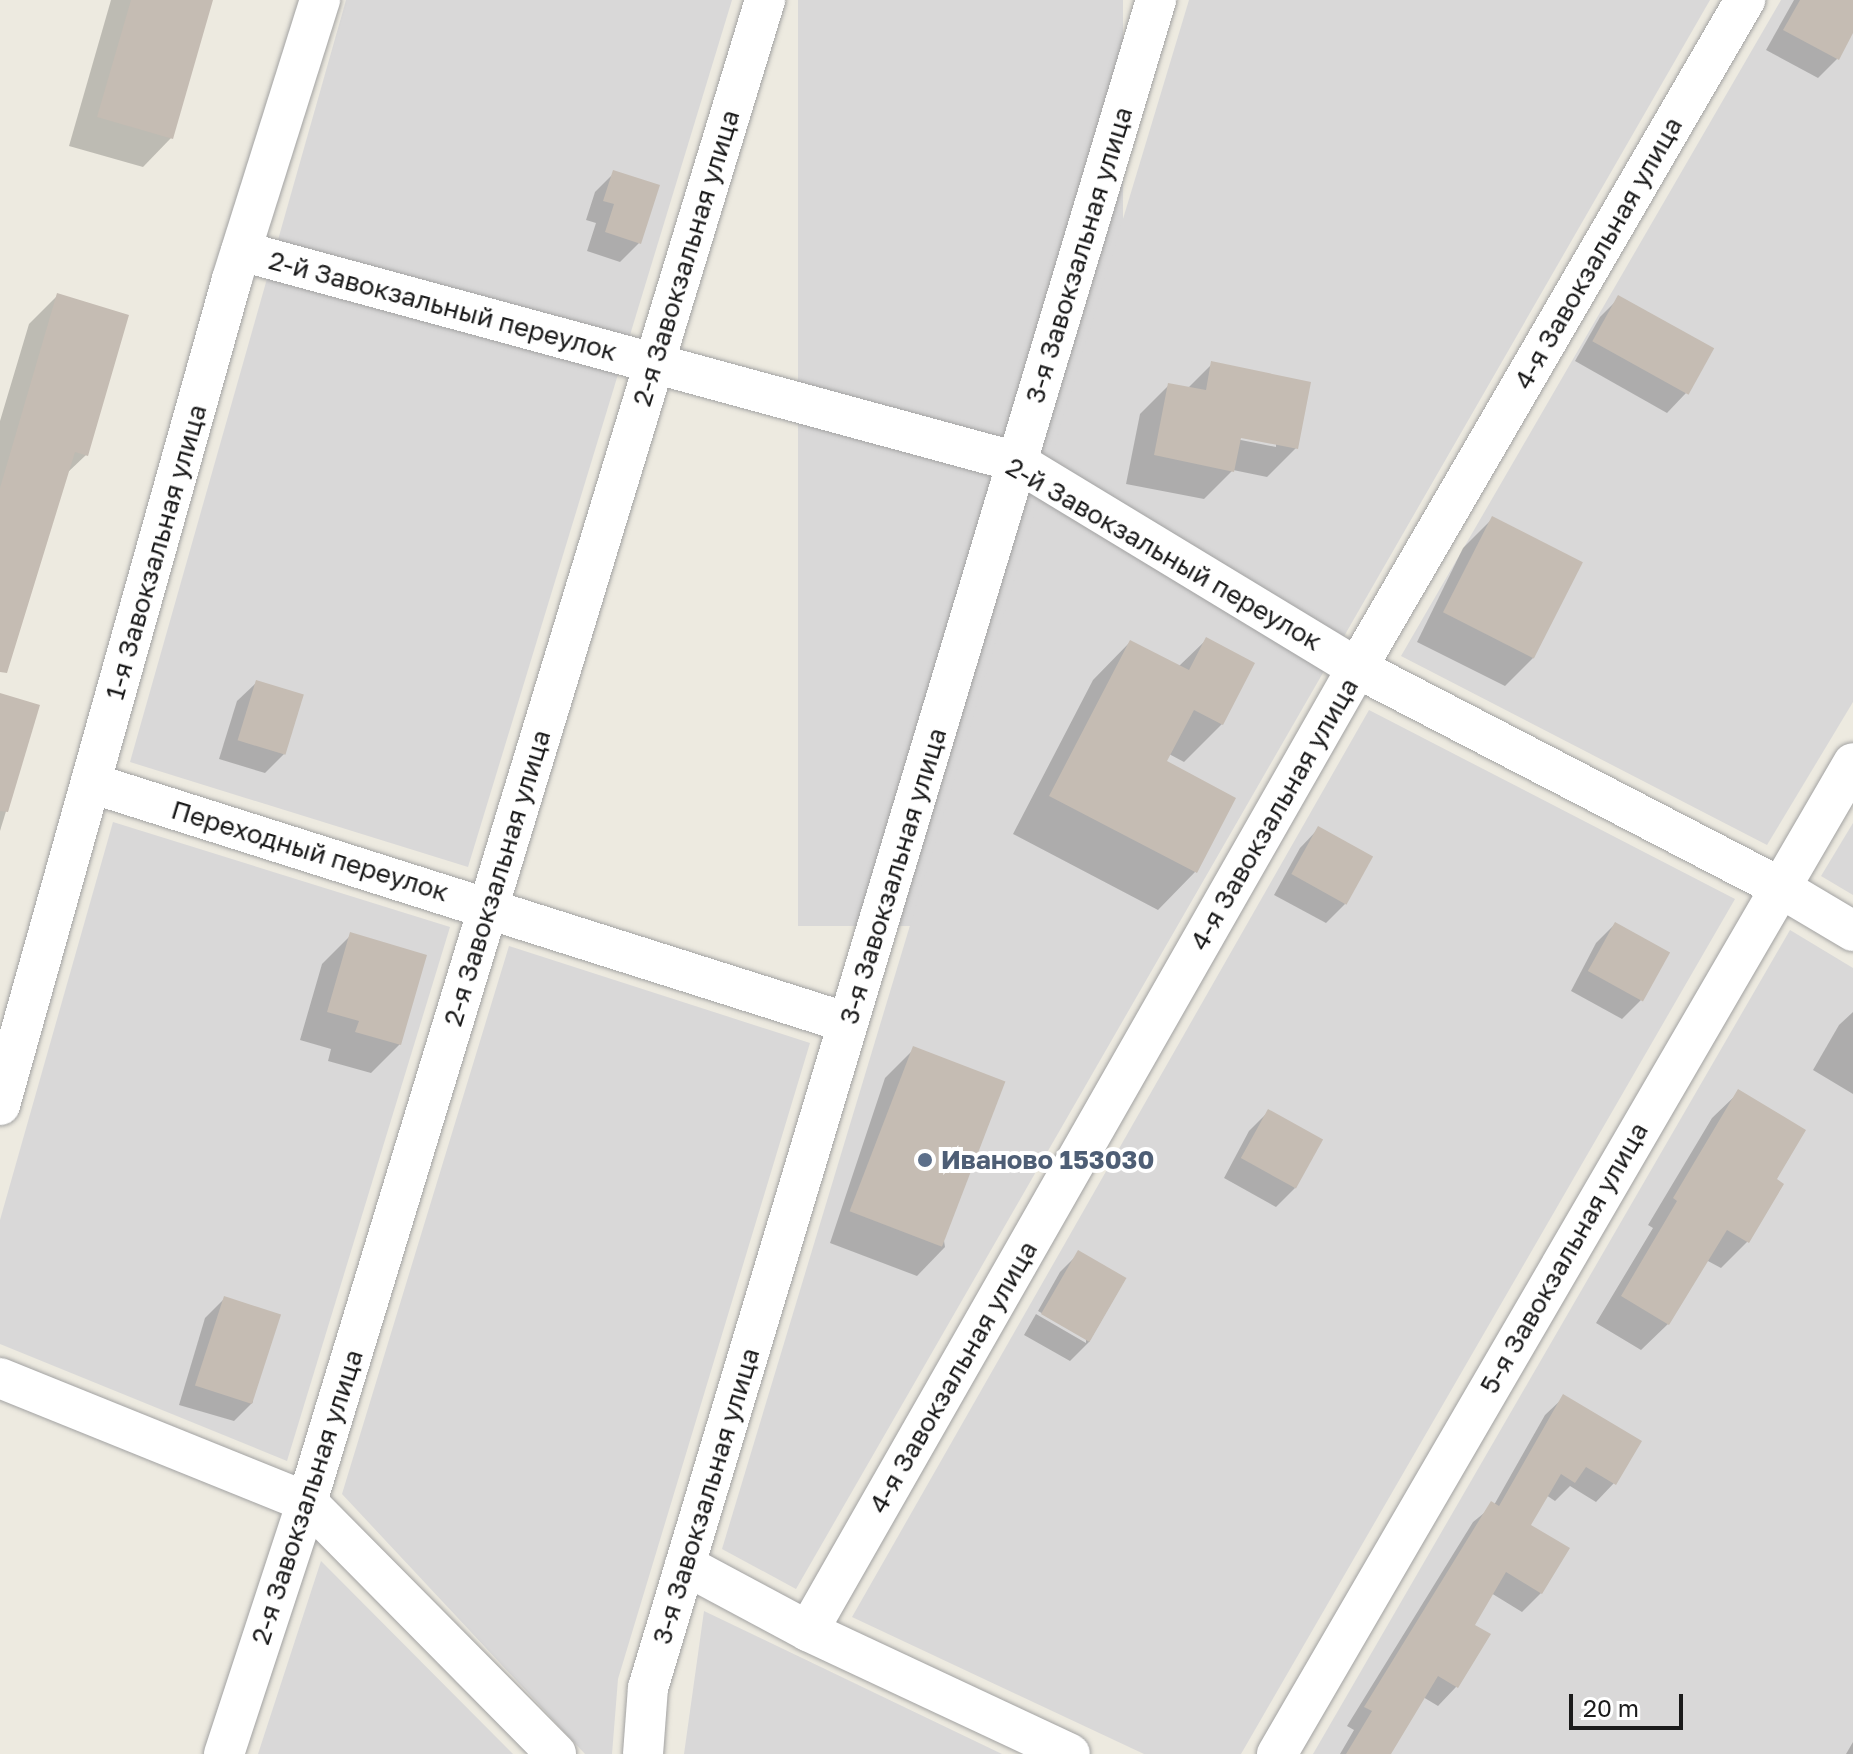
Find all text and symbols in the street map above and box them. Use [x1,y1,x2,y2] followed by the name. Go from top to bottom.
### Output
[1019,103,1139,407] street label: 3-я Завокзальная улица
[626,106,746,410] street label: 2-я Завокзальная улица
[1507,112,1689,394] street label: 4-я Завокзальная улица
[266,244,620,368] street label: 2-й Завокзальный переулок
[99,401,213,703] street label: 1-я Завокзальная улица
[1001,451,1327,657] street label: 2-й Завокзальный переулок
[1183,673,1365,955] street label: 4-я Завокзальная улица
[833,724,953,1028] street label: 3-я Завокзальная улица
[437,726,557,1030] street label: 2-я Завокзальная улица
[168,794,452,908] street label: Переходный переулок
[1474,1117,1654,1399] street label: 5-я Завокзальная улица
[941,1144,1154,1176] place label: Иваново 153030
[916,1151,934,1169] marker: Иваново 153030
[862,1236,1044,1518] street label: 4-я Завокзальная улица
[646,1344,766,1648] street label: 3-я Завокзальная улица
[245,1346,369,1648] street label: 2-я Завокзальная улица
[1573,1678,1687,1728] scale bar
[1583,1693,1639,1722] text: 20 m

